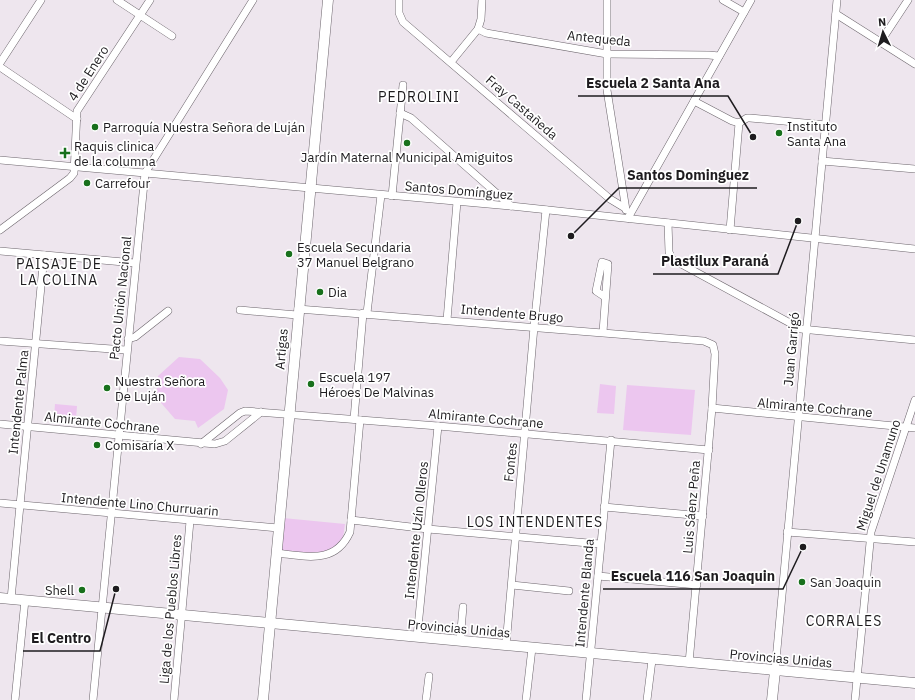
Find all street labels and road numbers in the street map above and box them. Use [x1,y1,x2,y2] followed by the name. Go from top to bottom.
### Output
[566,27,632,50] street label: Antequeda
[64,42,113,104] street label: 4 de Enero
[482,71,561,143] street label: Fray Castañeda
[404,177,514,204] street label: Santos Domínguez
[106,235,135,361] street label: Pacto Unión Nacional
[460,301,564,326] street label: Intendente Brugo
[780,311,803,387] street label: Juan Garrigó
[271,328,292,370] street label: Artigas
[5,349,32,455] street label: Intendente Palma
[757,394,873,421] street label: Almirante Cochrane
[428,405,544,432] street label: Almirante Cochrane
[44,408,160,437] street label: Almirante Cochrane
[852,417,904,533] street label: Miguel de Unamuno
[500,441,521,483] street label: Fontes
[401,460,432,600] street label: Intendente Uzín Olleros
[679,460,704,554] street label: Luis Sáenz Peña
[61,489,219,520] street label: Intendente Lino Churruarin
[155,533,186,685] street label: Liga de los Pueblos Libres
[571,538,598,648] street label: Intendente Blanda
[407,616,511,641] street label: Provincias Unidas
[729,646,833,671] street label: Provincias Unidas

